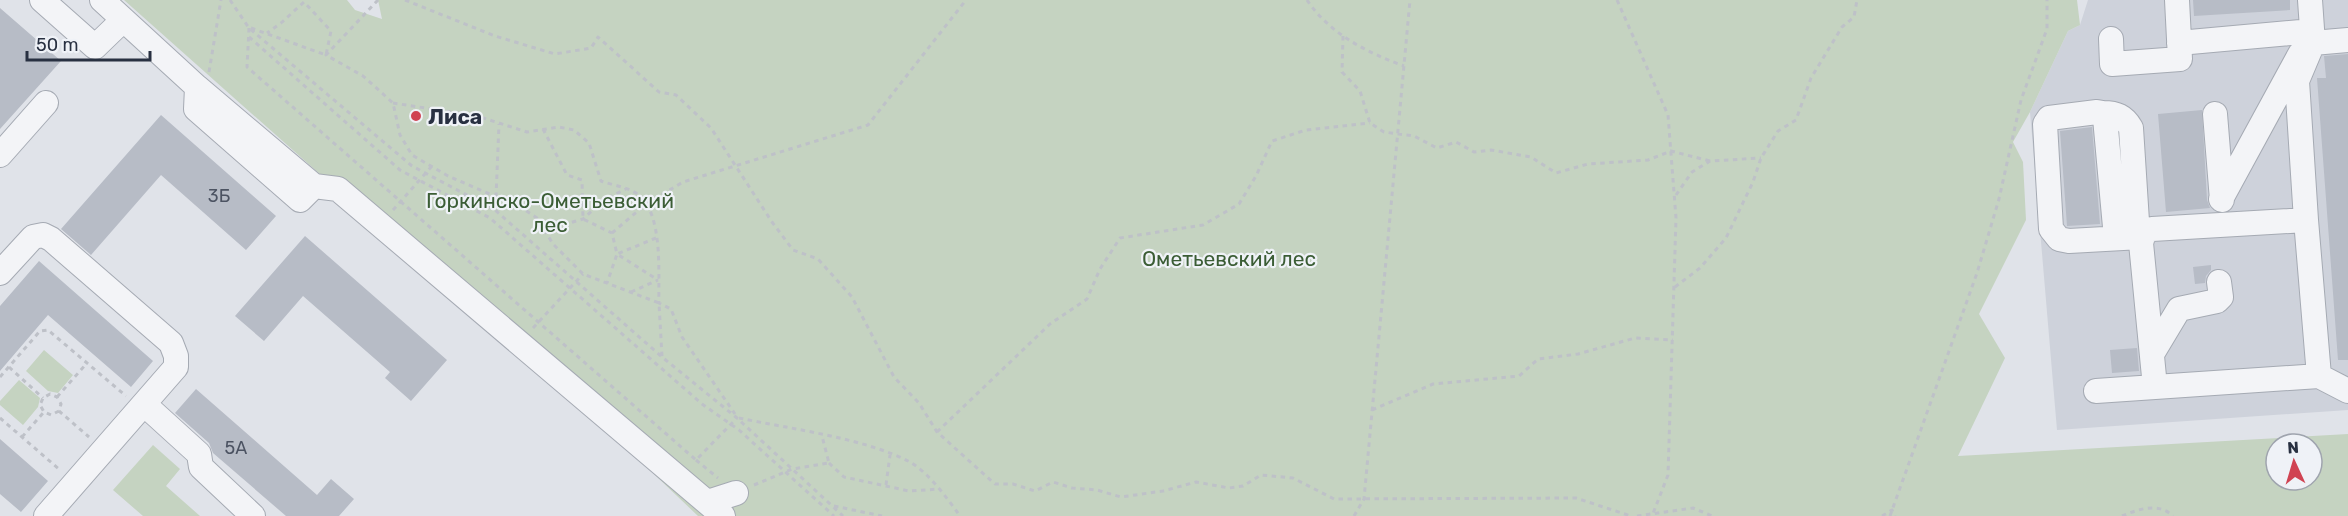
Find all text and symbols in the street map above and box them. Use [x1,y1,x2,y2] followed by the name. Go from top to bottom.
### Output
[27,24,150,62] scale bar
[36,34,79,56] text: 50 m
[428,104,482,129] place label: Лиса
[409,109,423,123] marker: Лиса
[208,185,230,207] house number: 3Б
[426,188,674,237] park label: Горкинско-Ометьевский лес
[1142,246,1316,271] park label: Ометьевский лес
[2264,432,2324,492] north arrow
[225,437,247,459] house number: 5А
[2287,438,2299,457] text: N

